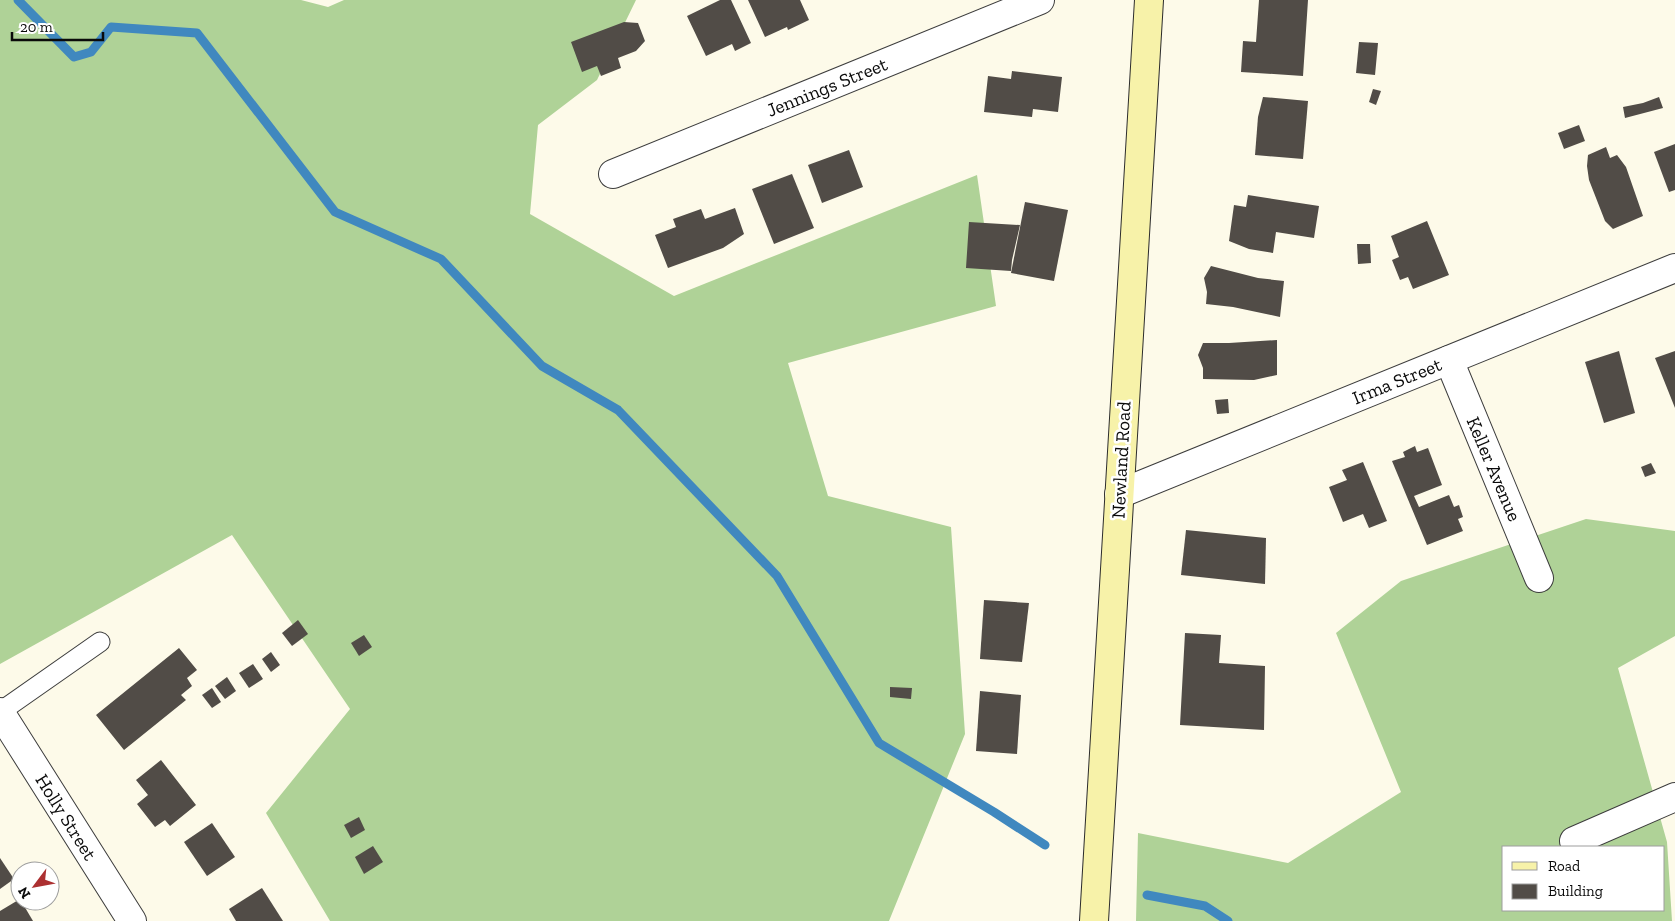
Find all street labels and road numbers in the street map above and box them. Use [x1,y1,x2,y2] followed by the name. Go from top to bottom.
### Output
[763,52,891,122] street label: Jennings Street
[1349,353,1445,409] street label: Irma Street
[1106,400,1136,519] street label: Newland Road
[1462,413,1526,525] street label: Keller Avenue
[31,770,101,864] street label: Holly Street

